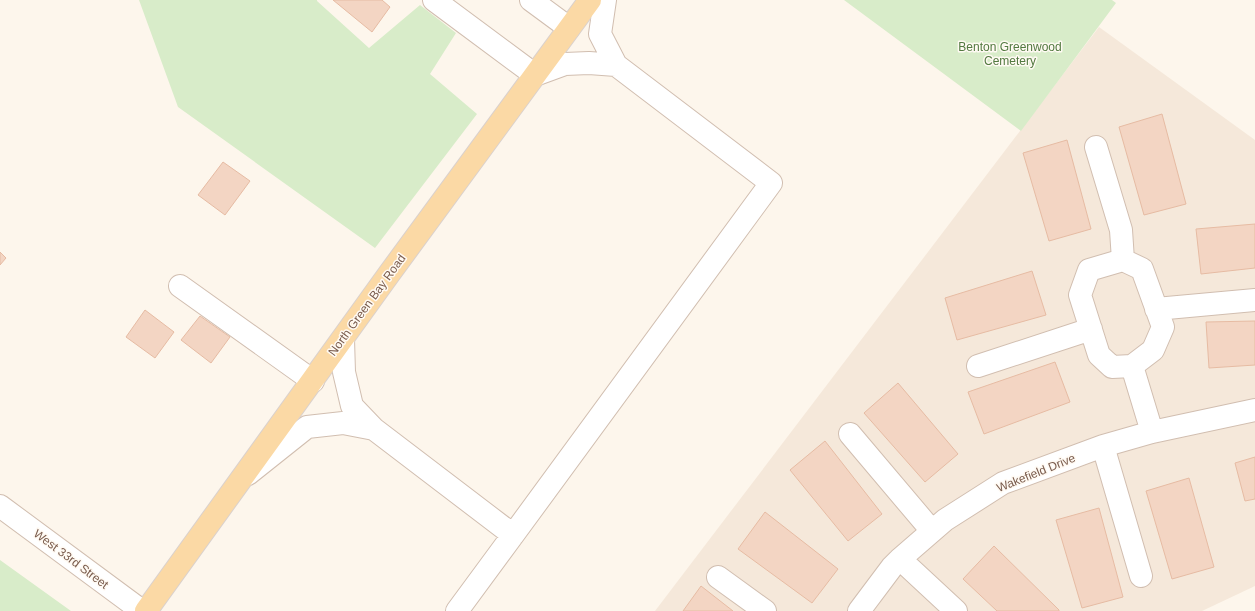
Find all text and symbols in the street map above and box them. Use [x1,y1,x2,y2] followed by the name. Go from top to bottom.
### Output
[958,40,1062,68] park label: Benton Greenwood Cemetery
[325,252,409,358] street label: North Green Bay Road
[995,451,1078,495] street label: Wakefield Drive
[31,526,112,592] street label: West 33rd Street

